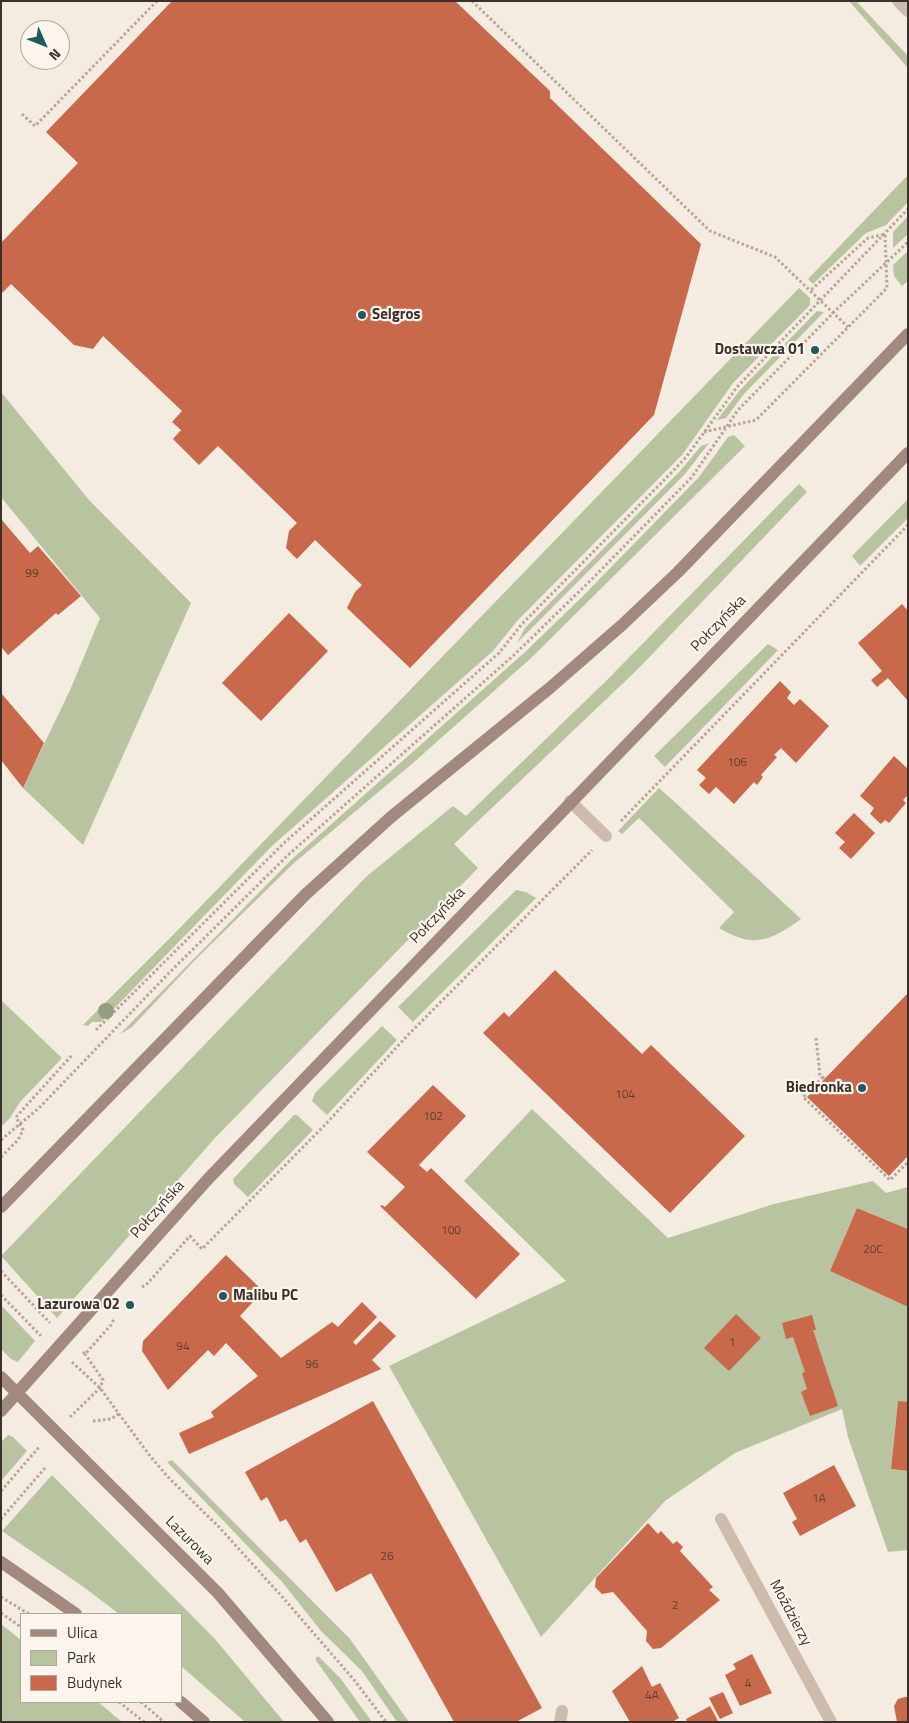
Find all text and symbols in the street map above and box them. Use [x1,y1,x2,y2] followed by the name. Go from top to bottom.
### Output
[20,20,70,70] north arrow
[45,44,66,66] text: N
[372,306,421,324] place label: Selgros
[356,309,368,321] marker: Selgros
[714,341,805,359] place label: Dostawcza 01
[809,344,821,356] marker: Dostawcza 01
[25,567,39,581] house number: 99
[688,592,750,656] street label: Połczyńska
[727,756,747,770] house number: 106
[407,884,469,948] street label: Połczyńska
[786,1079,852,1097] place label: Biedronka
[856,1082,868,1094] marker: Biedronka
[615,1088,635,1102] house number: 104
[423,1110,443,1124] house number: 102
[127,1177,189,1243] street label: Połczyńska
[441,1224,461,1238] house number: 100
[863,1243,883,1257] house number: 20C
[233,1287,298,1305] place label: Malibu PC
[217,1290,229,1302] marker: Malibu PC
[37,1296,120,1314] place label: Lazurowa 02
[124,1299,136,1311] marker: Lazurowa 02
[729,1336,735,1350] house number: 1
[176,1340,190,1354] house number: 94
[305,1358,319,1372] house number: 96
[812,1492,826,1506] house number: 1A
[161,1513,217,1569] street label: Lazurowa
[380,1550,394,1564] house number: 26
[765,1577,815,1649] street label: Moździerzy
[672,1599,678,1613] house number: 2
[20,1613,182,1703] legend
[67,1621,97,1644] text: Ulica
[67,1646,96,1669] text: Park
[67,1671,122,1694] text: Budynek
[745,1677,751,1691] house number: 4
[645,1689,659,1703] house number: 4A

